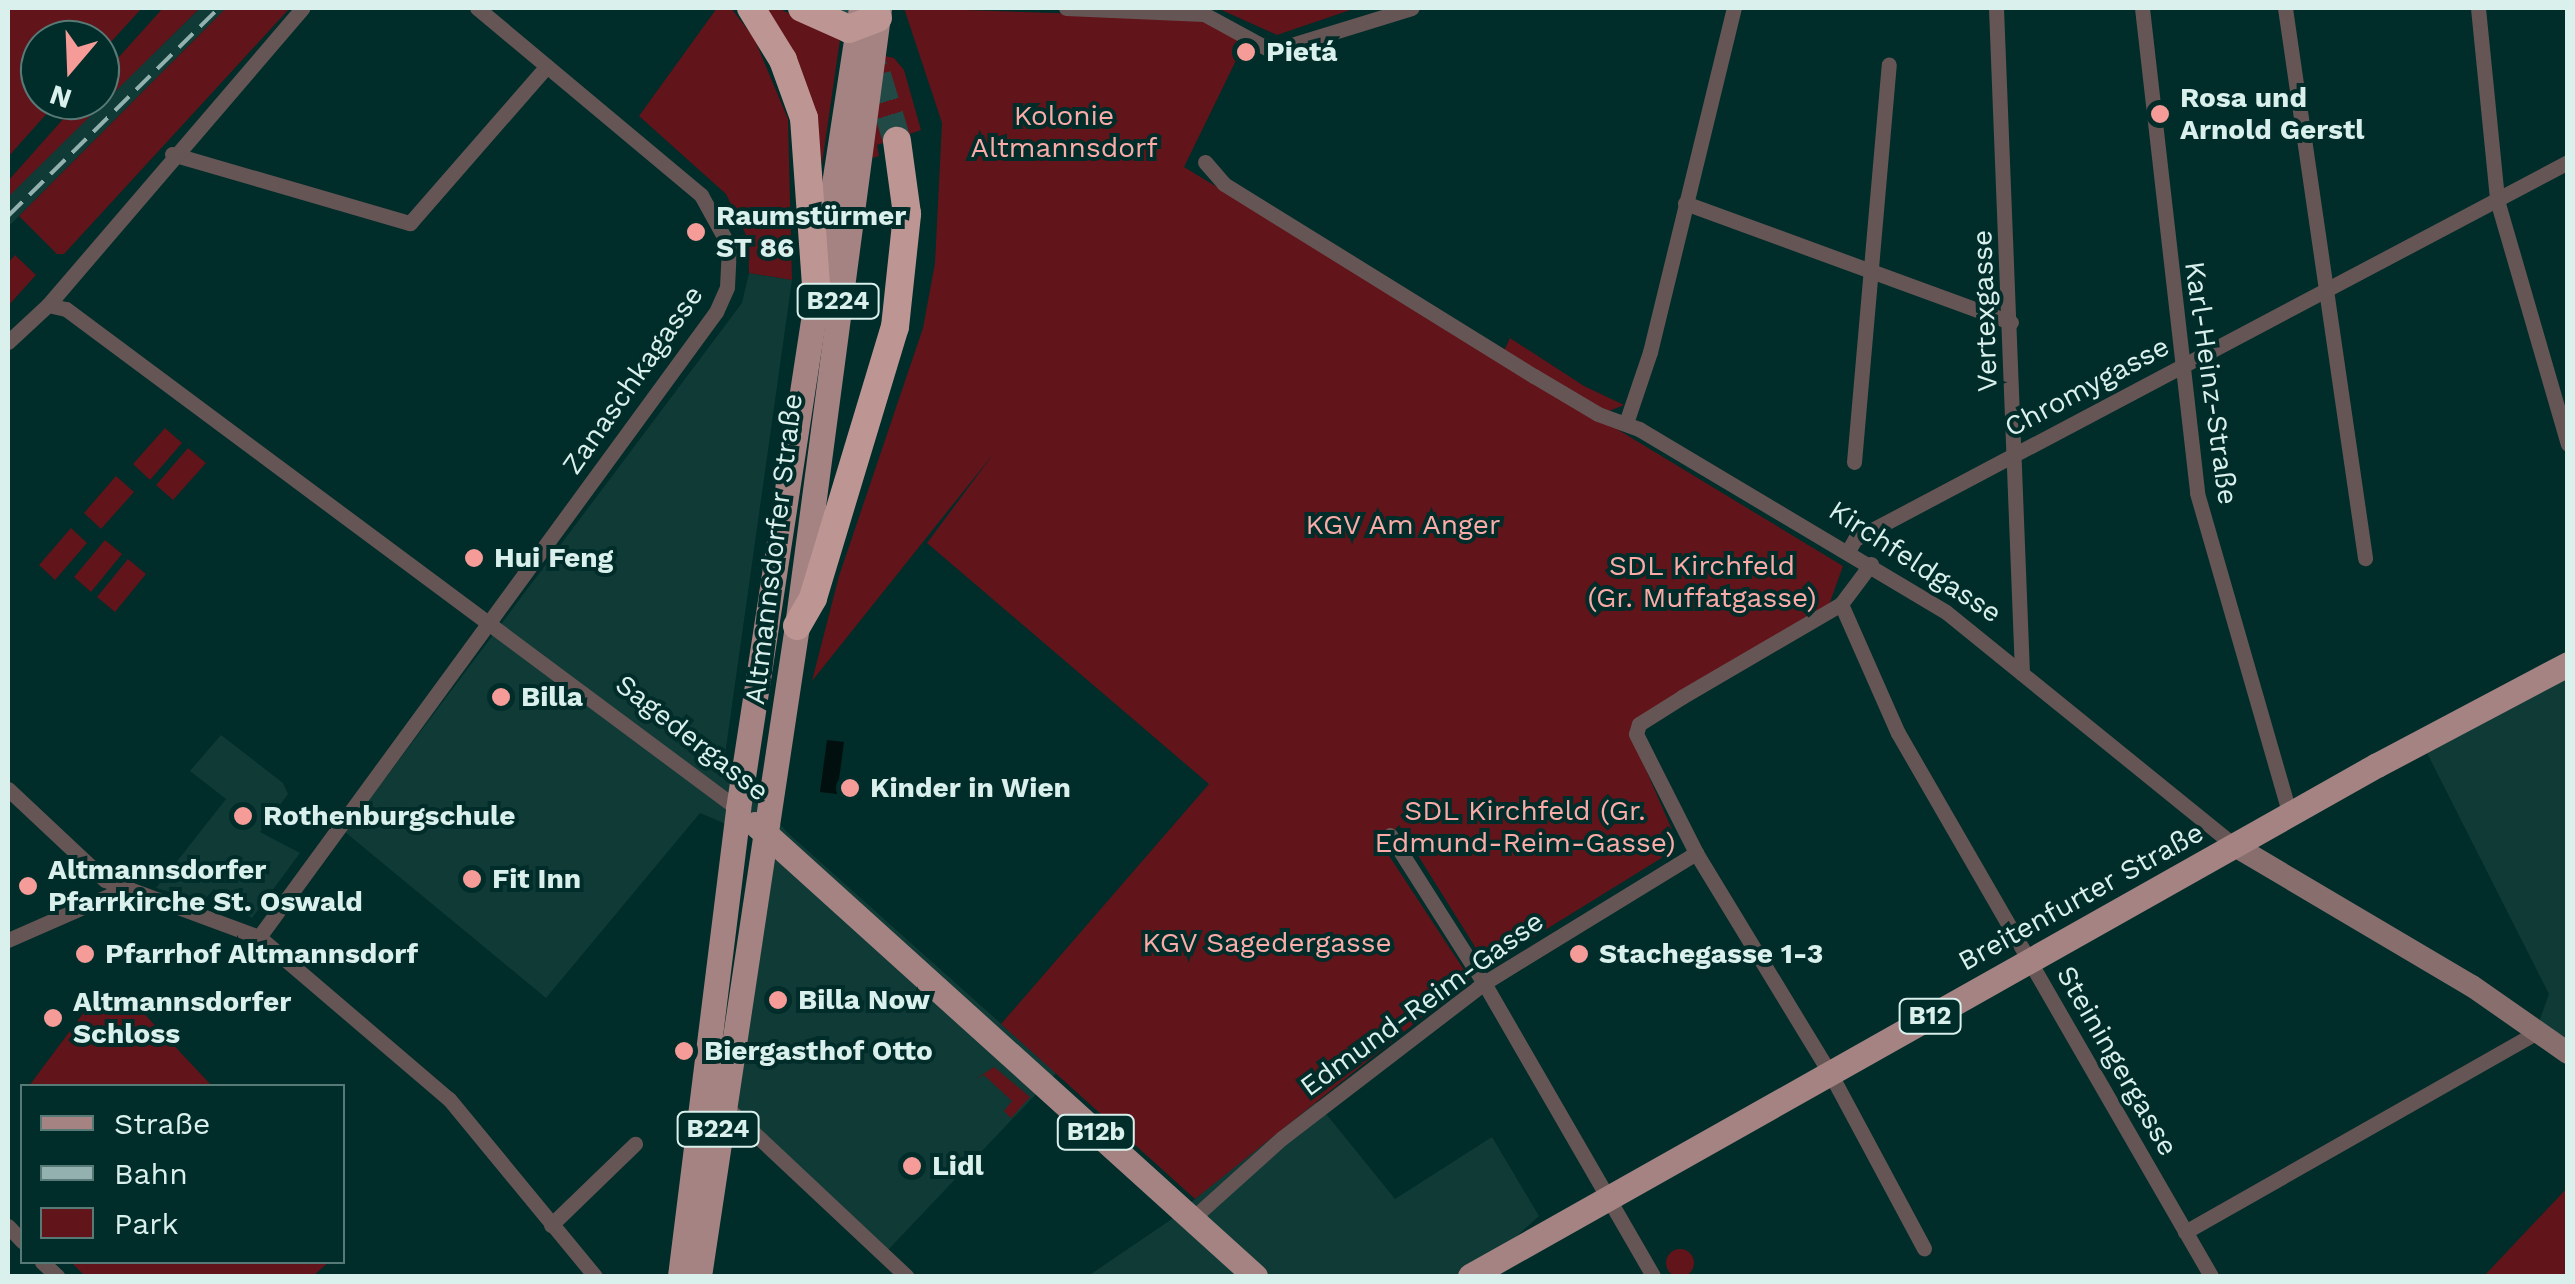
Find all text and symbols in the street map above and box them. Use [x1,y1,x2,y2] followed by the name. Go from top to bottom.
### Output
[20,20,120,120] north arrow
[1266,35,1338,69] place label: Pietá
[1235,41,1257,63] marker: Pietá
[46,78,76,116] text: N
[2180,81,2364,147] place label: Rosa und Arnold Gerstl
[971,99,1157,165] park label: Kolonie Altmannsdorf
[2149,103,2171,125] marker: Rosa und Arnold Gerstl
[716,199,906,265] place label: Raumstürmer ST 86
[685,221,707,243] marker: Raumstürmer ST 86
[1965,229,2005,393] street label: Vertexgasse
[2177,259,2245,507] street label: Karl-Heinz-Straße
[555,279,711,481] street label: Zanaschkagasse
[796,281,880,321] road number: B224
[1999,330,2175,444] street label: Chromygasse
[738,391,810,707] street label: Altmannsdorfer Straße
[1822,494,2008,630] street label: Kirchfeldgasse
[1304,508,1502,542] park label: KGV Am Anger
[494,541,613,575] place label: Hui Feng
[463,547,485,569] marker: Hui Feng
[1587,549,1817,615] park label: SDL Kirchfeld (Gr. Muffatgasse)
[609,668,775,808] street label: Sagedergasse
[521,680,583,714] place label: Billa
[490,686,512,708] marker: Billa
[870,771,1072,805] place label: Kinder in Wien
[839,777,861,799] marker: Kinder in Wien
[1374,794,1676,860] park label: SDL Kirchfeld (Gr. Edmund-Reim-Gasse)
[263,799,515,833] place label: Rothenburgschule
[232,805,254,827] marker: Rothenburgschule
[1952,815,2210,979] street label: Breitenfurter Straße
[48,853,363,919] place label: Altmannsdorfer Pfarrkirche St. Oswald
[492,862,581,896] place label: Fit Inn
[461,868,483,890] marker: Fit Inn
[17,875,39,897] marker: Altmannsdorfer Pfarrkirche St. Oswald
[1294,904,1550,1104] street label: Edmund-Reim-Gasse
[1142,926,1392,960] park label: KGV Sagedergasse
[105,937,419,971] place label: Pfarrhof Altmannsdorf
[1599,937,1824,971] place label: Stachegasse 1-3
[74,943,96,965] marker: Pfarrhof Altmannsdorf
[1568,943,1590,965] marker: Stachegasse 1-3
[2049,960,2185,1162] street label: Steiningergasse
[798,983,930,1017] place label: Billa Now
[73,985,291,1051] place label: Altmannsdorfer Schloss
[767,989,789,1011] marker: Billa Now
[1898,996,1962,1036] road number: B12
[42,1007,64,1029] marker: Altmannsdorfer Schloss
[704,1034,933,1068] place label: Biergasthof Otto
[673,1040,695,1062] marker: Biergasthof Otto
[20,1084,345,1264] legend
[114,1106,210,1141] text: Straße
[676,1109,760,1149] road number: B224
[1056,1112,1136,1152] road number: B12b
[932,1149,984,1183] place label: Lidl
[901,1155,923,1177] marker: Lidl
[114,1156,188,1191] text: Bahn
[114,1206,179,1241] text: Park

